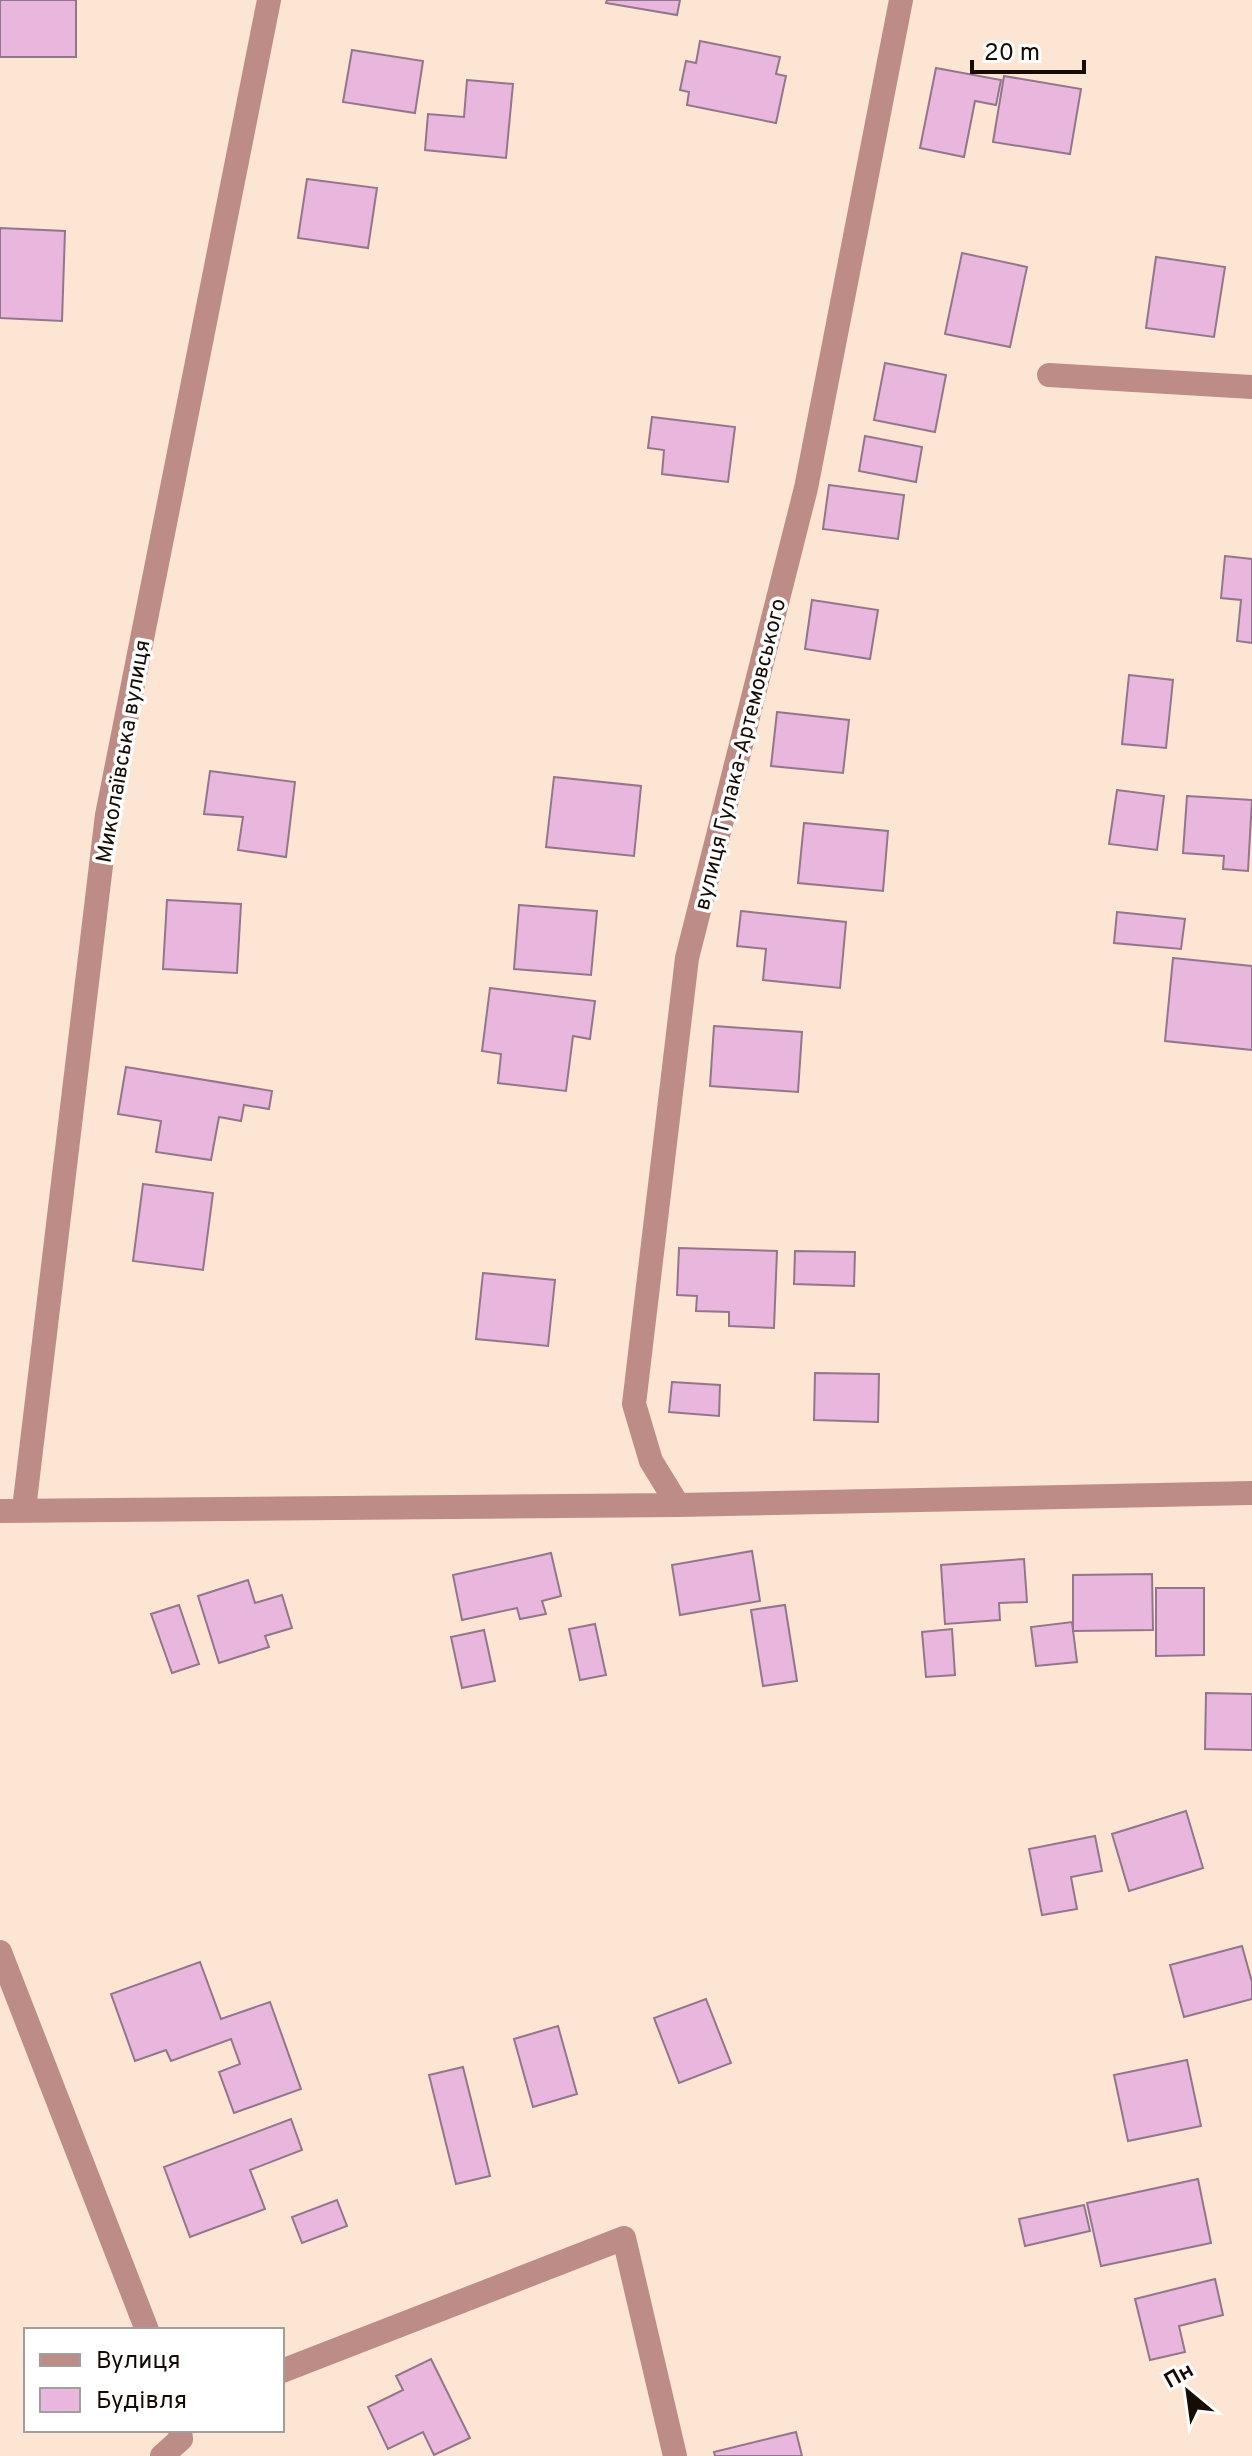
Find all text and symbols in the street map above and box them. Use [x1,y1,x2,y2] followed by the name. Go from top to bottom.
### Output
[972,24,1084,74] scale bar
[984,39,1040,69] text: 20 m
[690,596,793,913] street label: вулиця Гулака-Артемовського
[92,638,157,865] street label: Миколаївська вулиця
[24,2328,284,2432] legend
[96,2347,180,2377] text: Вулиця
[1148,2352,1228,2432] north arrow
[1160,2358,1199,2396] text: Пн
[96,2387,187,2417] text: Будівля

